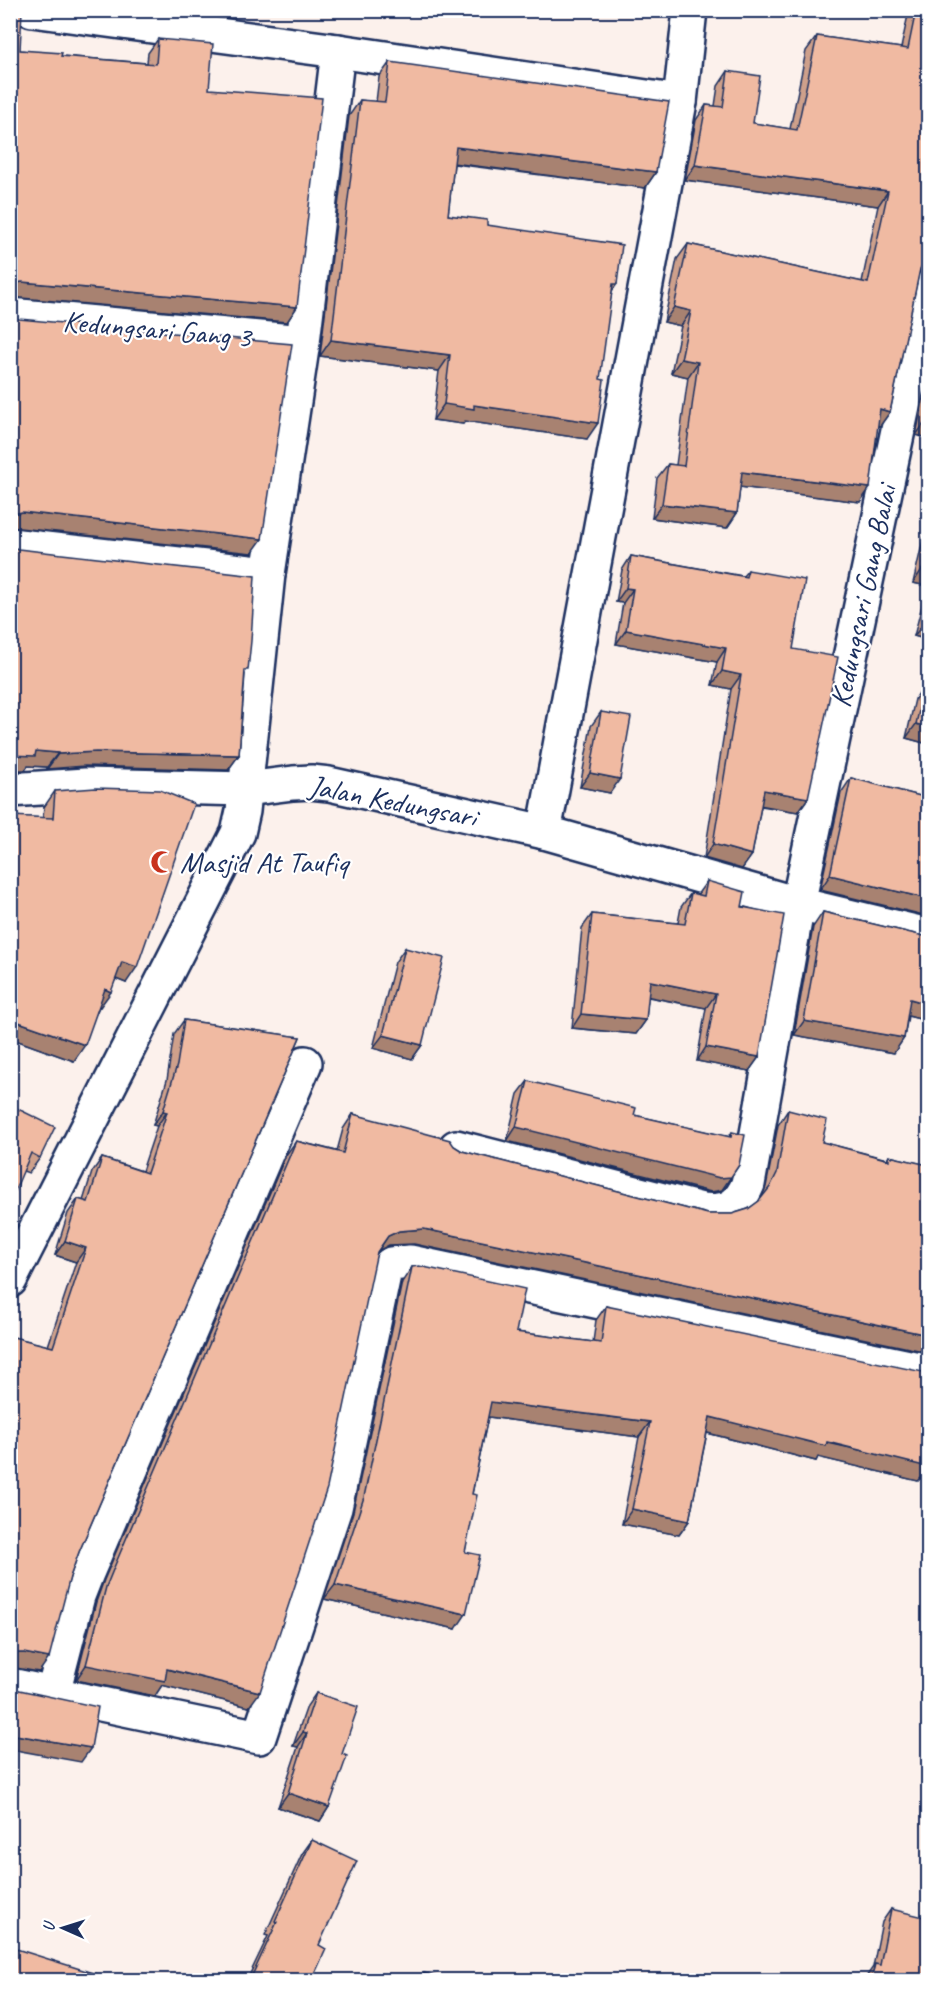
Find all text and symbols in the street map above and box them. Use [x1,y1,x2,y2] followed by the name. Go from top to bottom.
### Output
[62,302,255,356] street label: Kedungsari Gang 3
[821,478,906,711] street label: Kedungsari Gang Balai
[304,766,483,836] street label: Jalan Kedungsari
[180,843,351,881] place label: Masjid At Taufiq
[149,849,175,875] mosque icon: Masjid At Taufiq
[33,1898,93,1958] north arrow
[39,1920,59,1932] text: U

